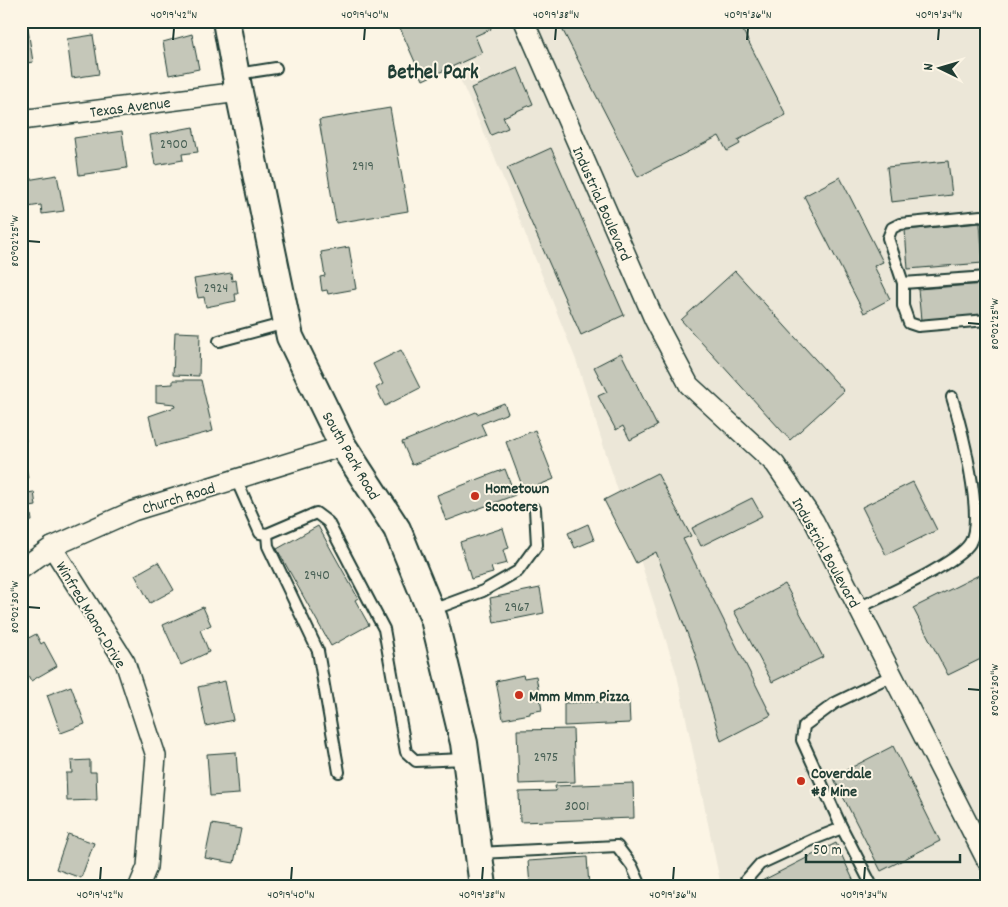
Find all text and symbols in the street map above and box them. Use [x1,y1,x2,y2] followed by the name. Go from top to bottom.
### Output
[151,7,197,24] text: 40°19'42"N
[341,7,389,24] text: 40°19'40"N
[533,7,579,24] text: 40°19'38"N
[724,7,772,24] text: 40°19'36"N
[916,7,962,24] text: 40°19'34"N
[916,42,966,92] north arrow
[387,59,479,89] district label: Bethel Park
[919,63,939,71] text: N
[89,92,172,125] street label: Texas Avenue
[160,135,188,155] house number: 2900
[565,143,636,265] street label: Industrial Boulevard
[352,157,374,177] house number: 2919
[7,215,24,267] text: 80°02'25"W
[204,279,228,299] house number: 2924
[987,298,1004,350] text: 80°02'25"W
[315,408,385,505] street label: South Park Road
[139,477,218,521] street label: Church Road
[485,478,549,519] place label: Hometown Scooters
[469,490,481,502] marker: Hometown Scooters
[785,494,865,613] street label: Industrial Boulevard
[49,557,131,673] street label: Winfred Manor Drive
[304,566,330,586] house number: 2940
[7,581,24,633] text: 80°02'30"W
[505,598,529,618] house number: 2967
[987,664,1004,716] text: 80°02'30"W
[529,686,630,709] place label: Mmm Mmm Pizza
[513,689,525,701] marker: Mmm Mmm Pizza
[534,748,558,768] house number: 2975
[811,763,872,804] place label: Coverdale #8 Mine
[795,775,807,787] marker: Coverdale #8 Mine
[565,797,589,817] house number: 3001
[806,832,959,864] scale bar
[813,840,842,862] text: 50 m
[77,887,123,904] text: 40°19'42"N
[267,887,315,904] text: 40°19'40"N
[459,887,505,904] text: 40°19'38"N
[649,887,697,904] text: 40°19'36"N
[841,887,887,904] text: 40°19'34"N

